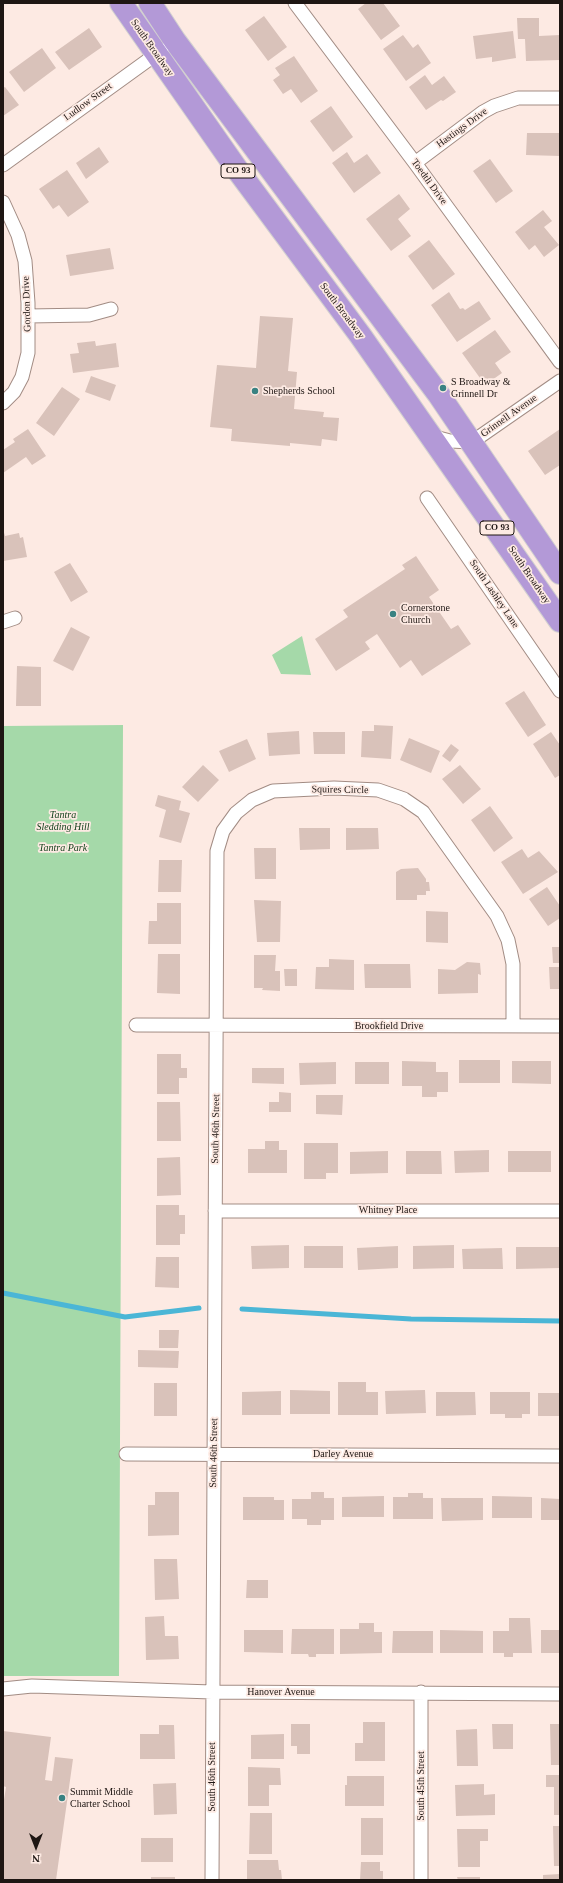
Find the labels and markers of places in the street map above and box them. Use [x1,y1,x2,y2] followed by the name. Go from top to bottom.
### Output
[451,376,510,400] place label: S Broadway & Grinnell Dr
[438,383,448,393] marker: S Broadway & Grinnell Dr
[263,385,335,397] place label: Shepherds School
[250,386,260,396] marker: Shepherds School
[401,602,450,626] place label: Cornerstone Church
[388,609,398,619] marker: Cornerstone Church
[70,1786,133,1810] place label: Summit Middle Charter School
[57,1793,67,1803] marker: Summit Middle Charter School

